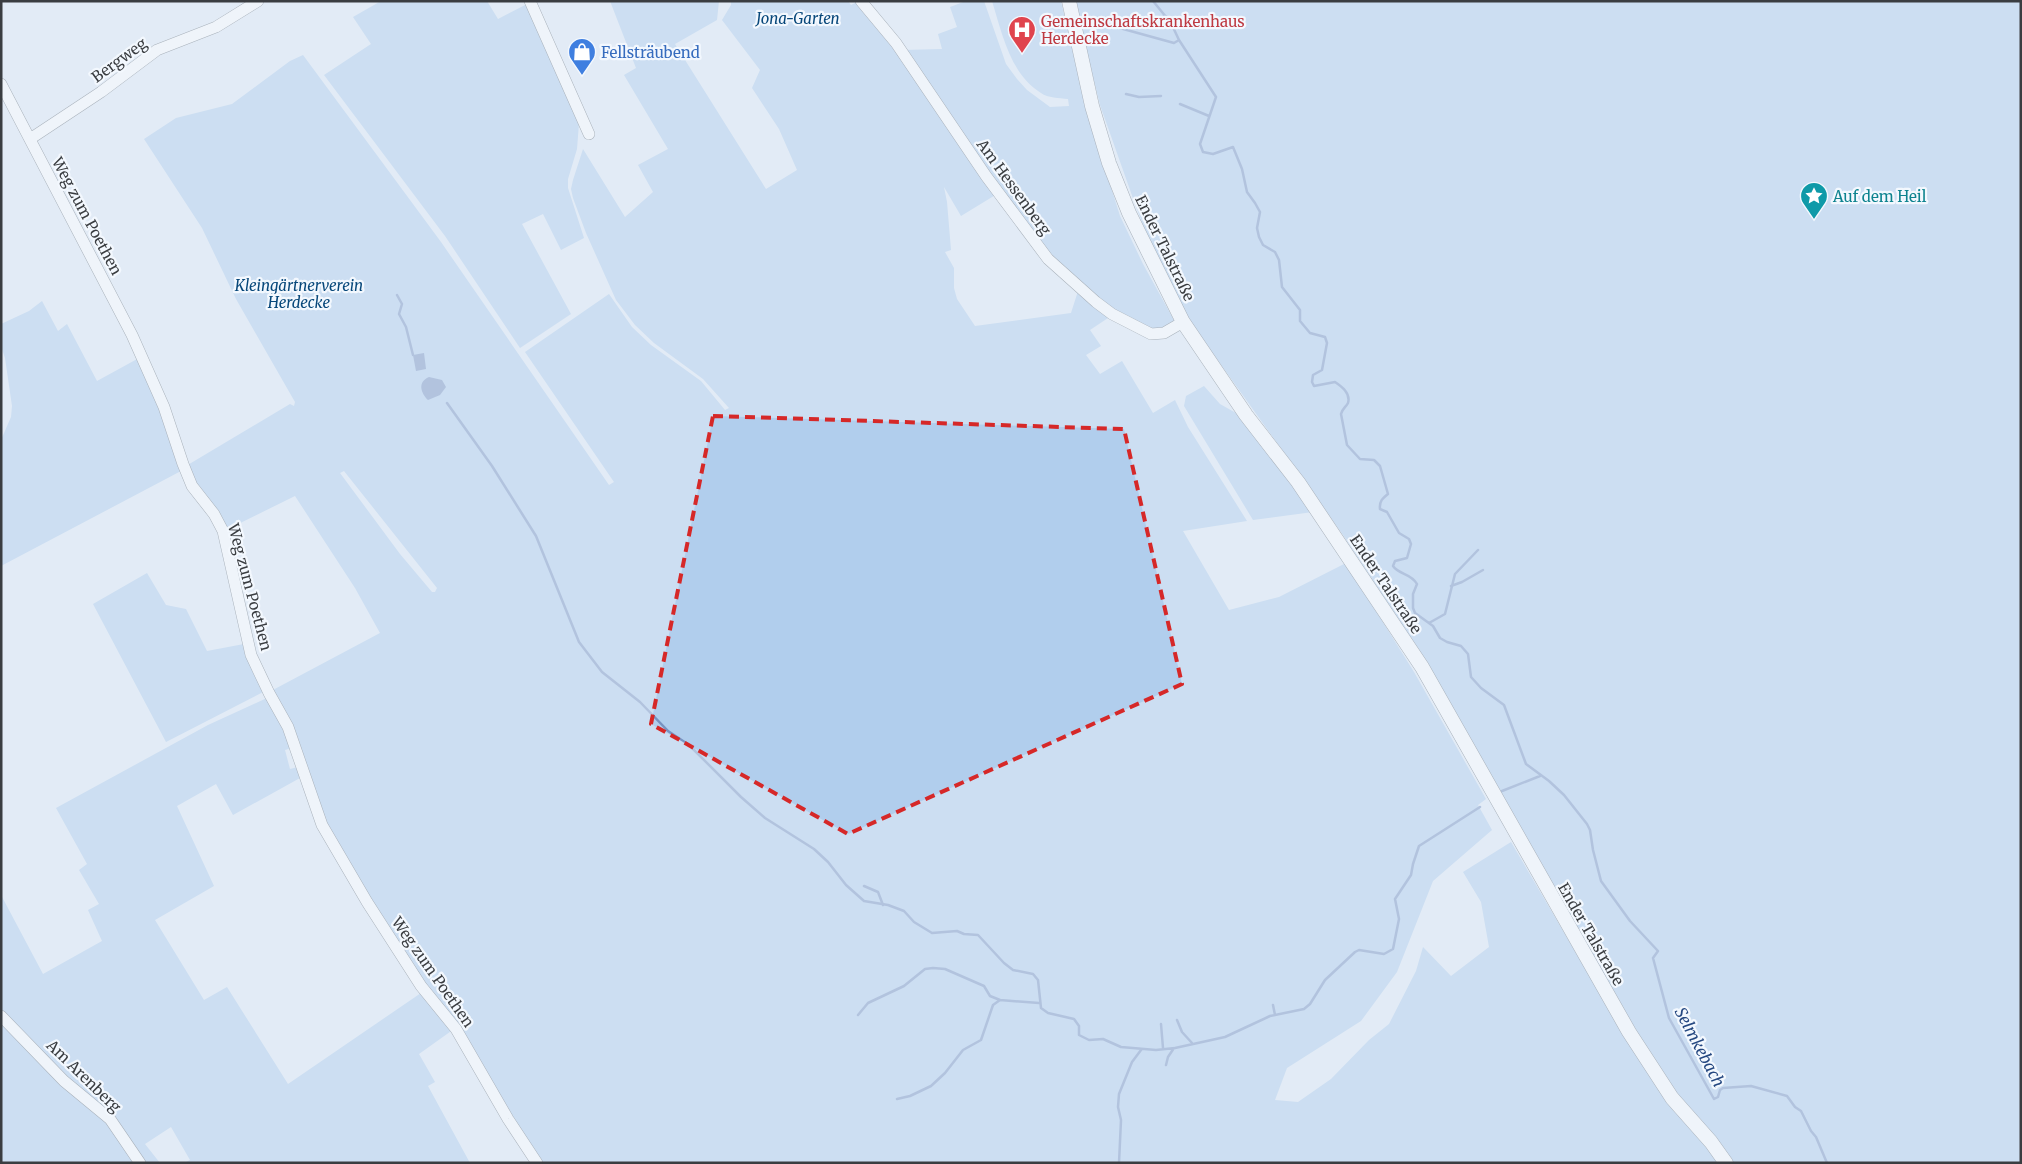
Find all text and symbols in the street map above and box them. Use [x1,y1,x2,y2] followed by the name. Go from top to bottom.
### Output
[754,9,840,28] park label: Jona-Garten
[1041,12,1245,48] place label: Gemeinschaftskrankenhaus Herdecke
[1007,15,1037,54] hospital icon: Gemeinschaftskrankenhaus Herdecke
[88,34,150,86] street label: Bergweg
[567,37,597,76] shop icon: Fellsträubend
[601,43,700,62] place label: Fellsträubend
[972,135,1055,239] street label: Am Hessenberg
[47,153,126,278] street label: Weg zum Poethen
[1799,181,1829,220] place icon: Auf dem Heil
[1832,187,1927,206] place label: Auf dem Heil
[1131,192,1199,304] street label: Ender Talstraße
[234,276,363,312] park label: Kleingärtnerverein Herdecke
[224,520,276,653] street label: Weg zum Poethen
[1346,531,1426,637] street label: Ender Talstraße
[1554,879,1628,989] street label: Ender Talstraße
[387,912,478,1031] street label: Weg zum Poethen
[1671,1004,1729,1090] water label: Selmkebach
[42,1035,125,1116] street label: Am Arenberg

